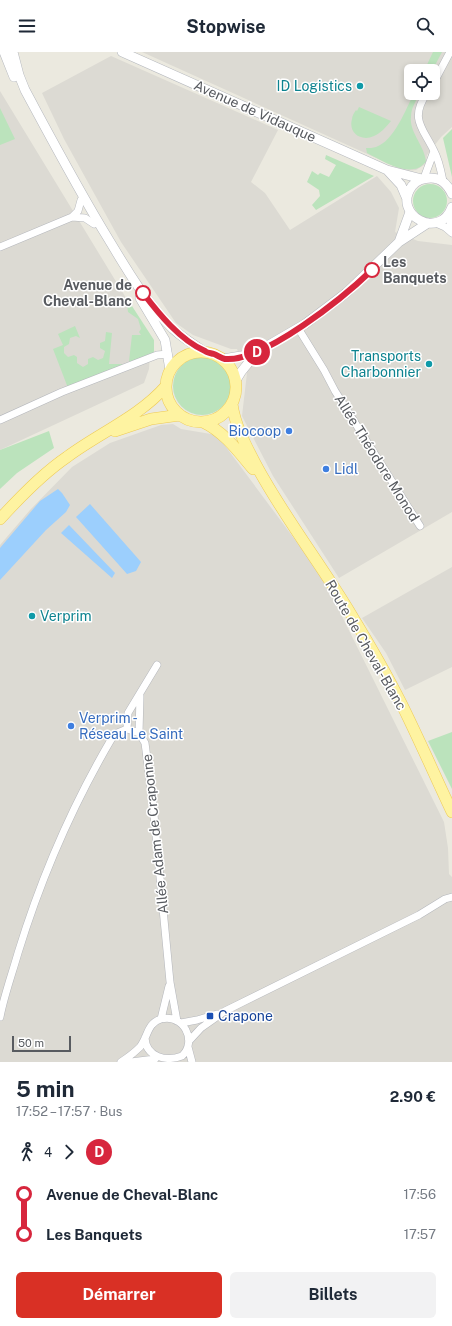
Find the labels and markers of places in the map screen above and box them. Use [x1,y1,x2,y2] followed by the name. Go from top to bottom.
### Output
[277,78,352,94] place label: ID Logistics
[355,81,365,91] marker: ID Logistics
[383,254,447,286] place label: Les Banquets
[364,262,380,278] marker: Les Banquets
[43,277,132,309] place label: Avenue de Cheval-Blanc
[135,285,151,301] marker: Avenue de Cheval-Blanc
[341,348,421,380] place label: Transports Charbonnier
[424,359,434,369] marker: Transports Charbonnier
[228,423,281,439] place label: Biocoop
[284,426,294,436] marker: Biocoop
[334,461,358,477] place label: Lidl
[321,464,331,474] marker: Lidl
[40,608,92,624] place label: Verprim
[27,611,37,621] marker: Verprim
[79,710,183,742] place label: Verprim - Réseau Le Saint
[66,721,76,731] marker: Verprim - Réseau Le Saint
[218,1008,273,1024] place label: Crapone
[205,1011,215,1021] marker: Crapone

